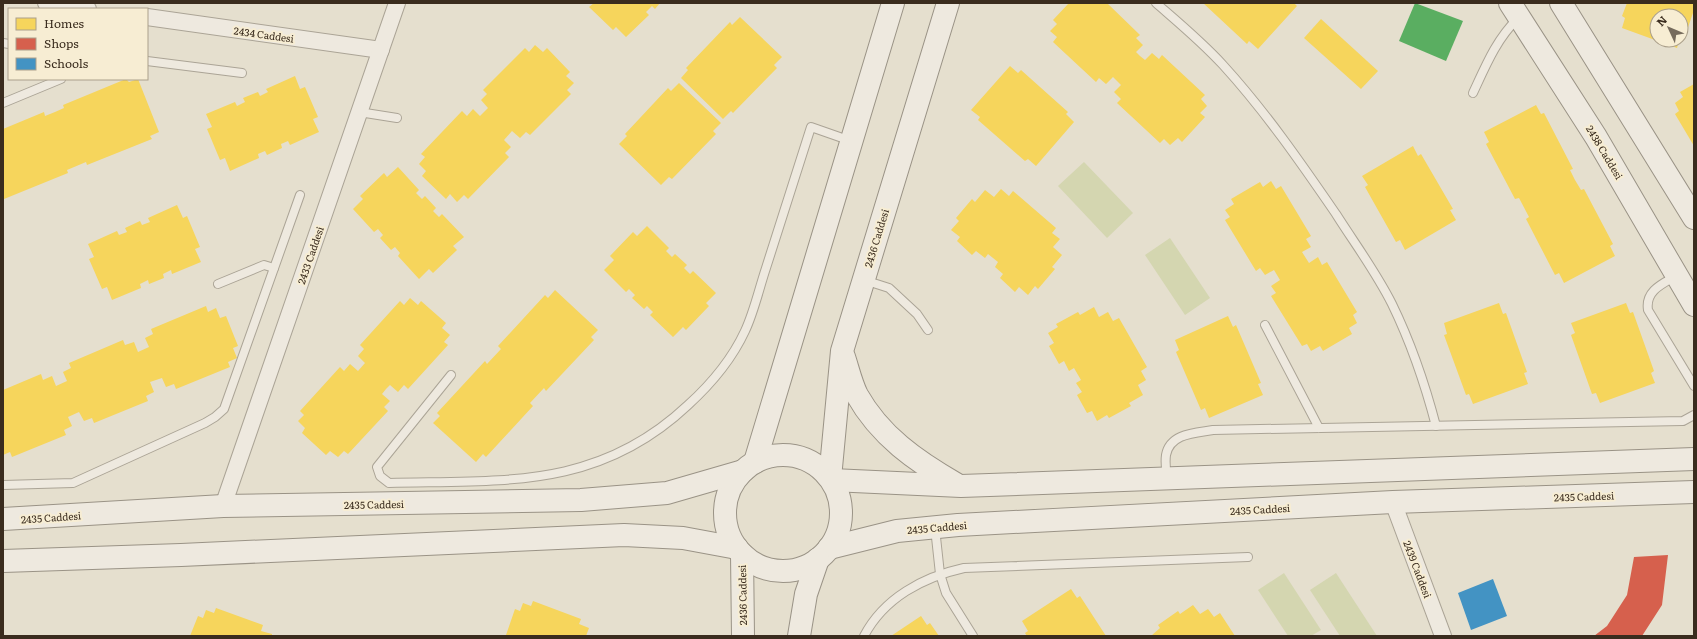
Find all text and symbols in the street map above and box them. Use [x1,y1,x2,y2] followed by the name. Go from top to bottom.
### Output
[8,8,148,80] legend
[1649,8,1689,48] north arrow
[1652,11,1670,29] text: N
[44,14,84,32] text: Homes
[233,22,296,46] street label: 2434 Caddesi
[44,34,79,52] text: Shops
[44,54,89,72] text: Schools
[1583,122,1627,182] street label: 2438 Caddesi
[860,206,892,269] street label: 2436 Caddesi
[293,223,327,286] street label: 2433 Caddesi
[1554,487,1615,505] street label: 2435 Caddesi
[344,496,405,512] street label: 2435 Caddesi
[1230,500,1291,518] street label: 2435 Caddesi
[20,507,82,527] street label: 2435 Caddesi
[906,517,968,537] street label: 2435 Caddesi
[1400,538,1436,600] street label: 2439 Caddesi
[734,564,750,625] street label: 2436 Caddesi

